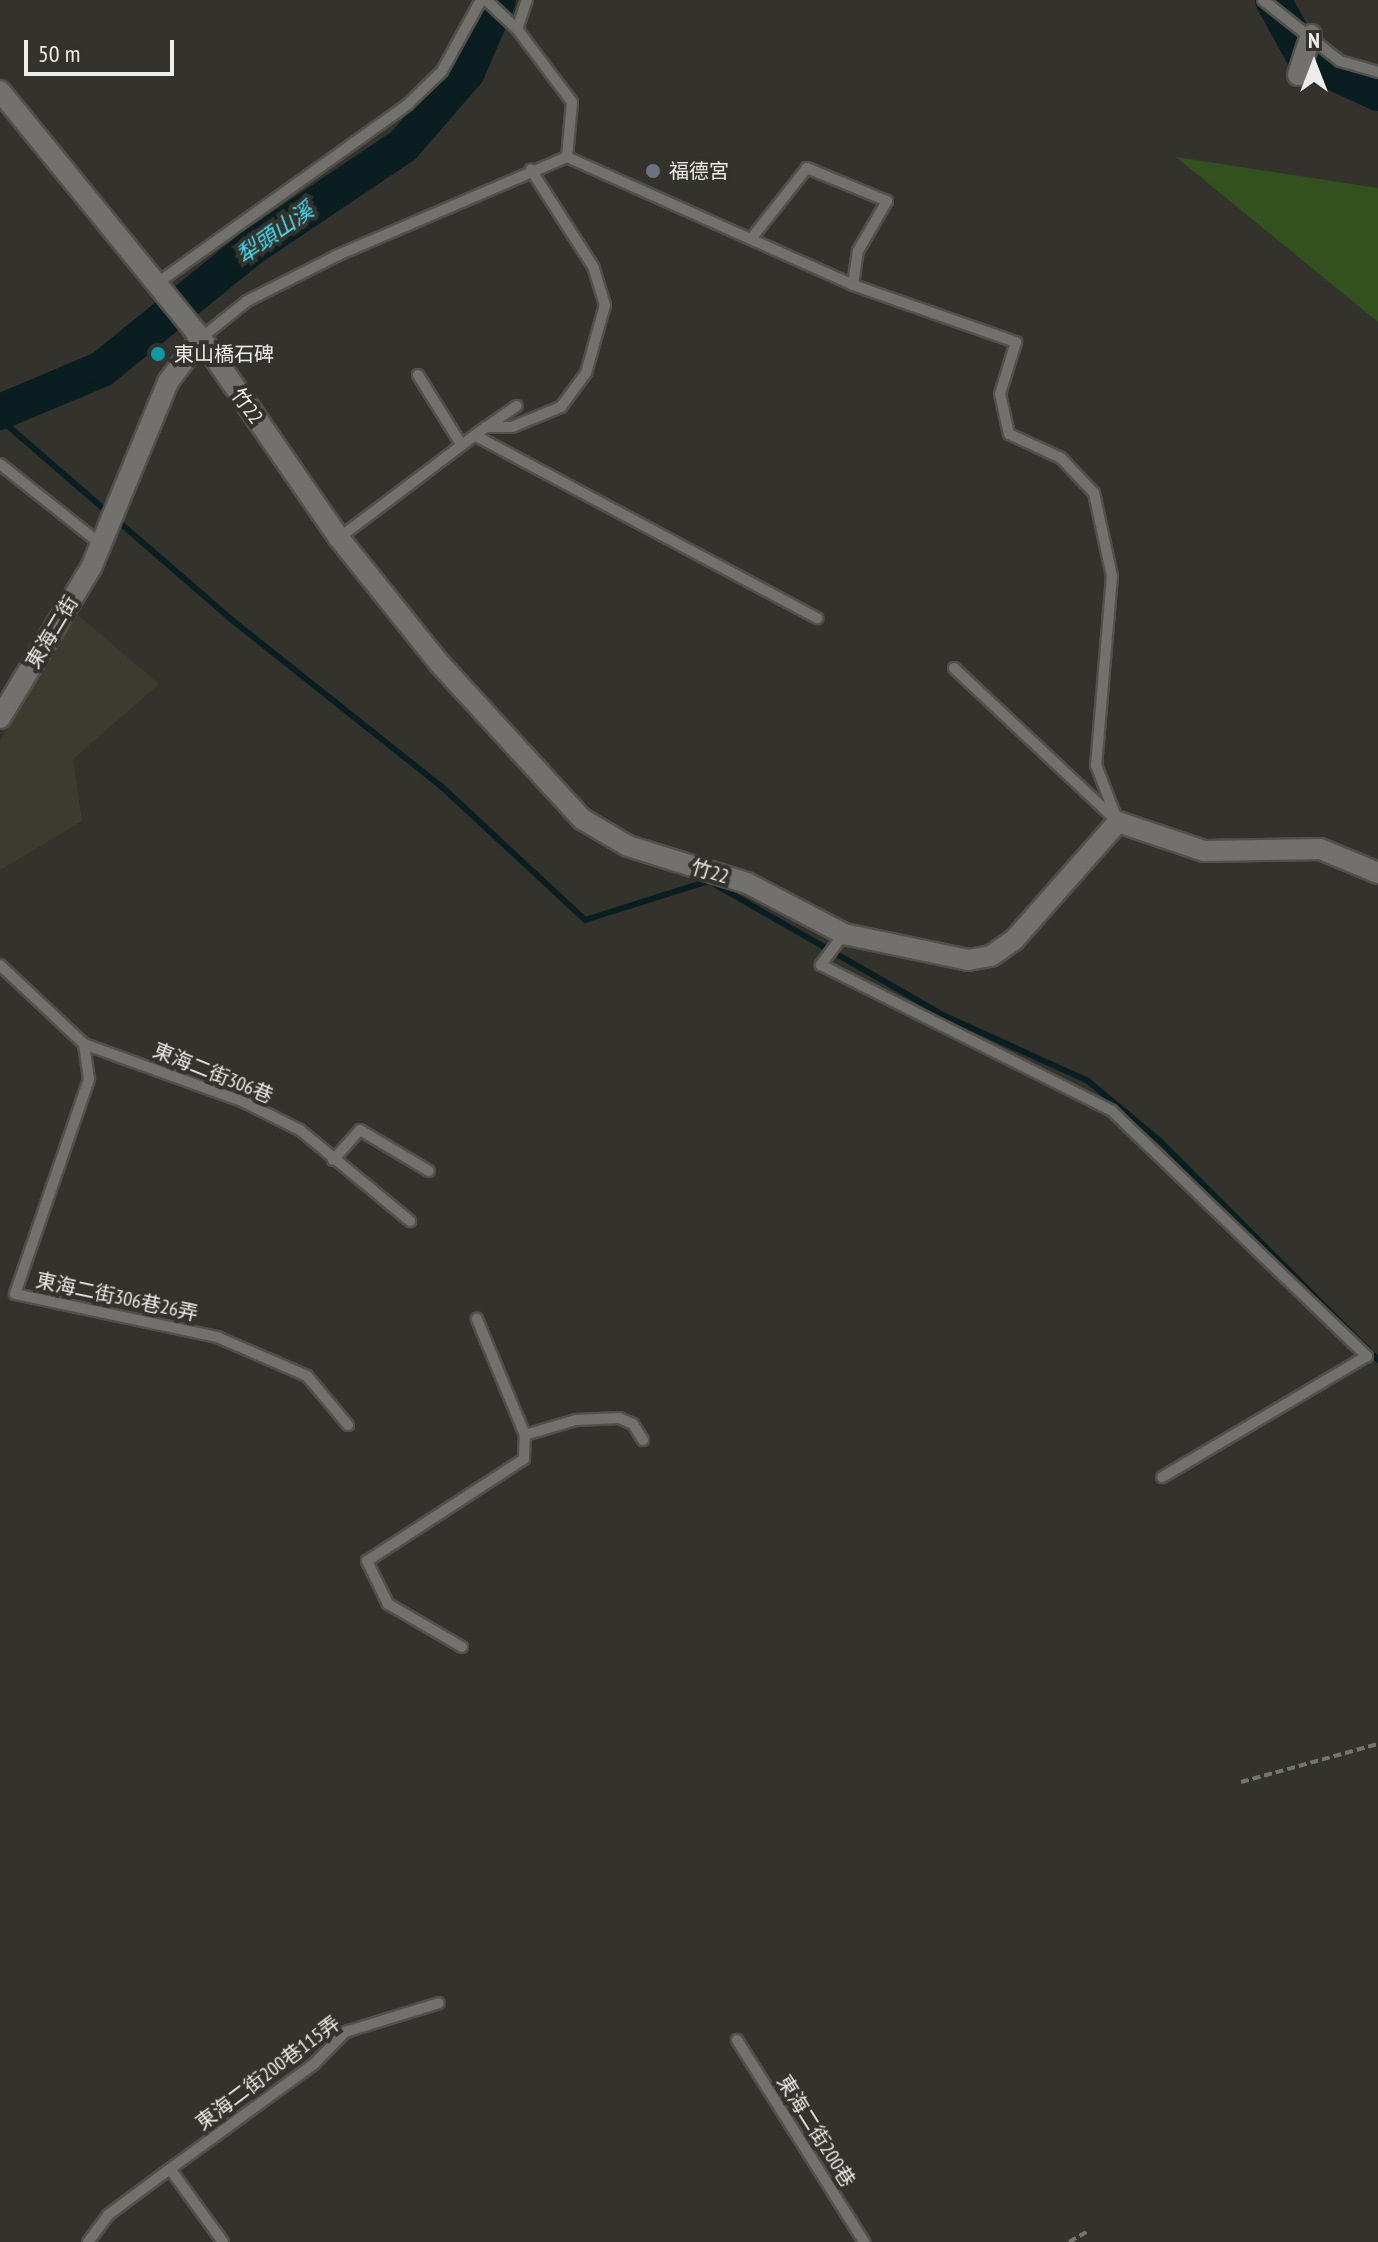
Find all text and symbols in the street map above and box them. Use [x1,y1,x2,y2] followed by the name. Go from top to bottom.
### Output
[28,24,178,74] scale bar
[1274,24,1354,104] north arrow
[1308,26,1320,54] text: N
[38,38,80,69] text: 50 m
[669,159,729,183] place label: 福德宮
[644,162,662,180] marker: 福德宮
[231,197,319,269] water label: 犁頭山溪
[174,342,274,366] place label: 東山橋石碑
[149,345,167,363] marker: 東山橋石碑
[226,384,268,428] street label: 竹22
[21,592,83,672] street label: 東海二街
[688,855,732,889] street label: 竹22
[150,1038,276,1108] street label: 東海二街306巷
[34,1268,200,1326] street label: 東海二街306巷26弄
[191,2011,345,2135] street label: 東海二街200巷115弄
[772,2071,860,2191] street label: 東海二街200巷

